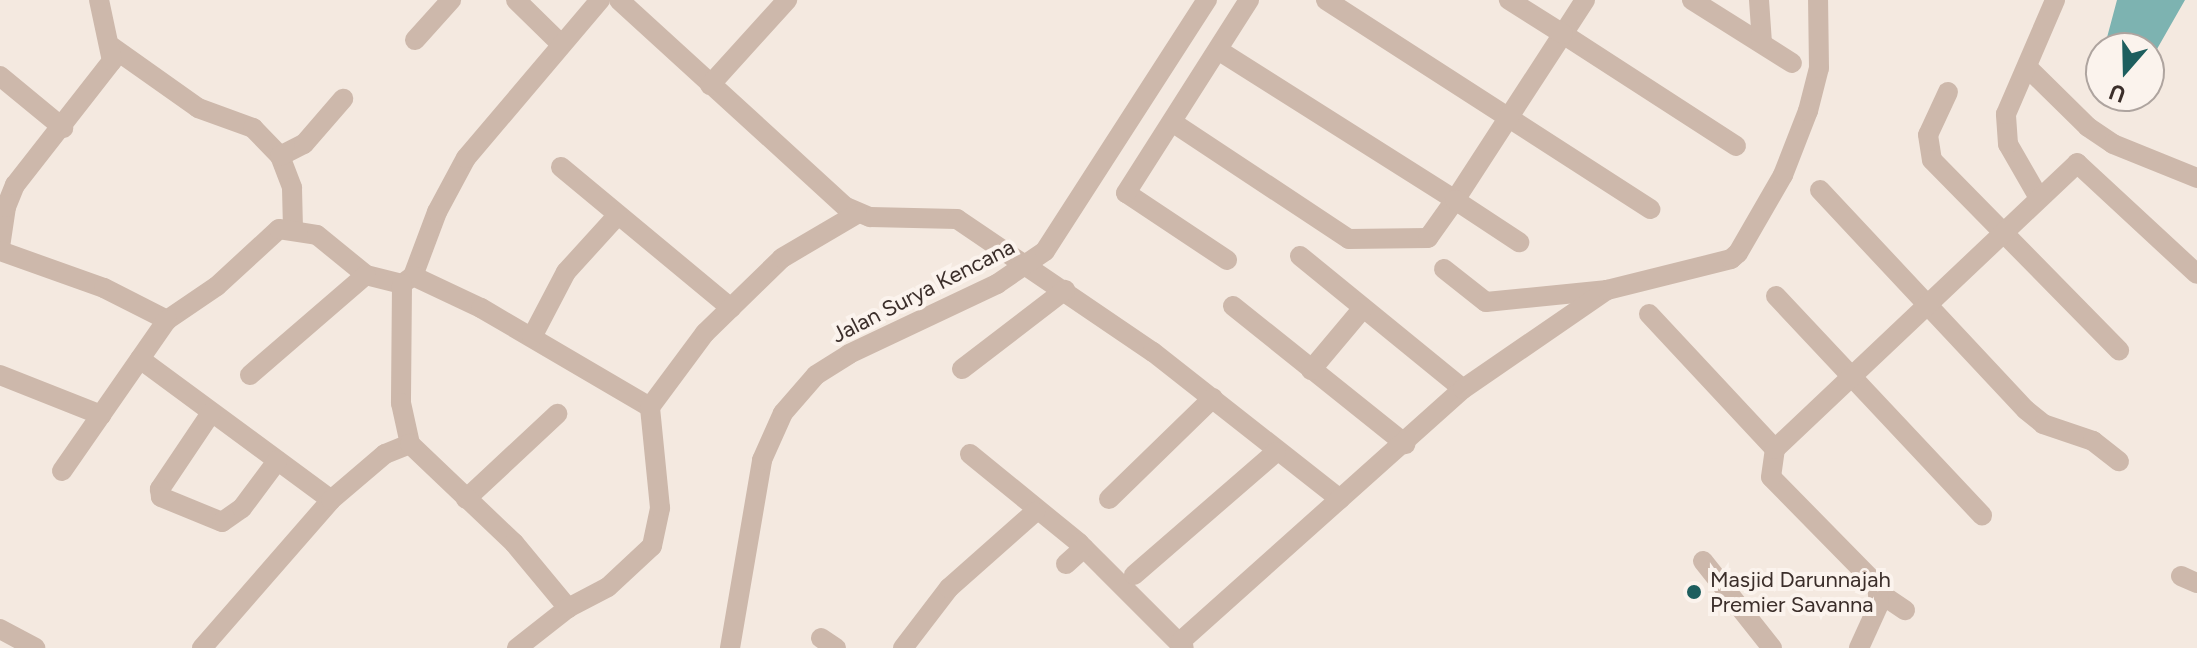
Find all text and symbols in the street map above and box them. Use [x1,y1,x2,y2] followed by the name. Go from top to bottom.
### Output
[2085,32,2165,112] north arrow
[2105,78,2129,108] text: U
[827,233,1019,349] street label: Jalan Surya Kencana
[1710,566,1891,618] place label: Masjid Darunnajah Premier Savanna
[1685,583,1703,601] marker: Masjid Darunnajah Premier Savanna

